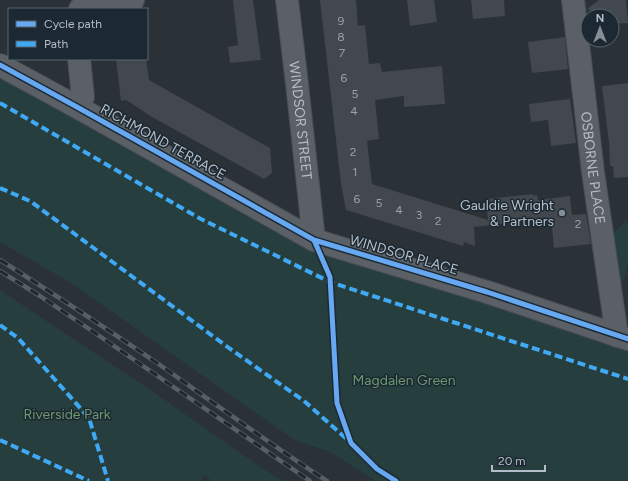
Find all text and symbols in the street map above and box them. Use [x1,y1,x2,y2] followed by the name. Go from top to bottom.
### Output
[8,8,148,60] legend
[580,8,620,48] north arrow
[596,12,604,25] text: N
[338,14,345,28] house number: 9
[44,17,102,31] text: Cycle path
[337,30,345,44] house number: 8
[44,37,68,51] text: Path
[339,46,346,60] house number: 7
[286,60,316,180] street label: WINDSOR STREET
[341,71,348,85] house number: 6
[352,87,359,101] house number: 5
[97,100,229,184] street label: RICHMOND TERRACE
[350,104,358,118] house number: 4
[578,111,609,225] street label: OSBORNE PLACE
[350,145,356,159] house number: 2
[353,165,357,179] house number: 1
[354,192,361,206] house number: 6
[376,196,383,210] house number: 5
[460,197,554,230] place label: Gauldie Wright & Partners
[395,203,403,217] house number: 4
[416,208,422,222] house number: 3
[557,208,567,218] marker: Gauldie Wright & Partners
[435,214,441,228] house number: 2
[575,217,581,231] house number: 2
[348,231,460,279] street label: WINDSOR PLACE
[352,372,456,389] park label: Magdalen Green
[23,406,111,423] park label: Riverside Park
[492,447,545,473] scale bar
[498,454,526,468] text: 20 m

